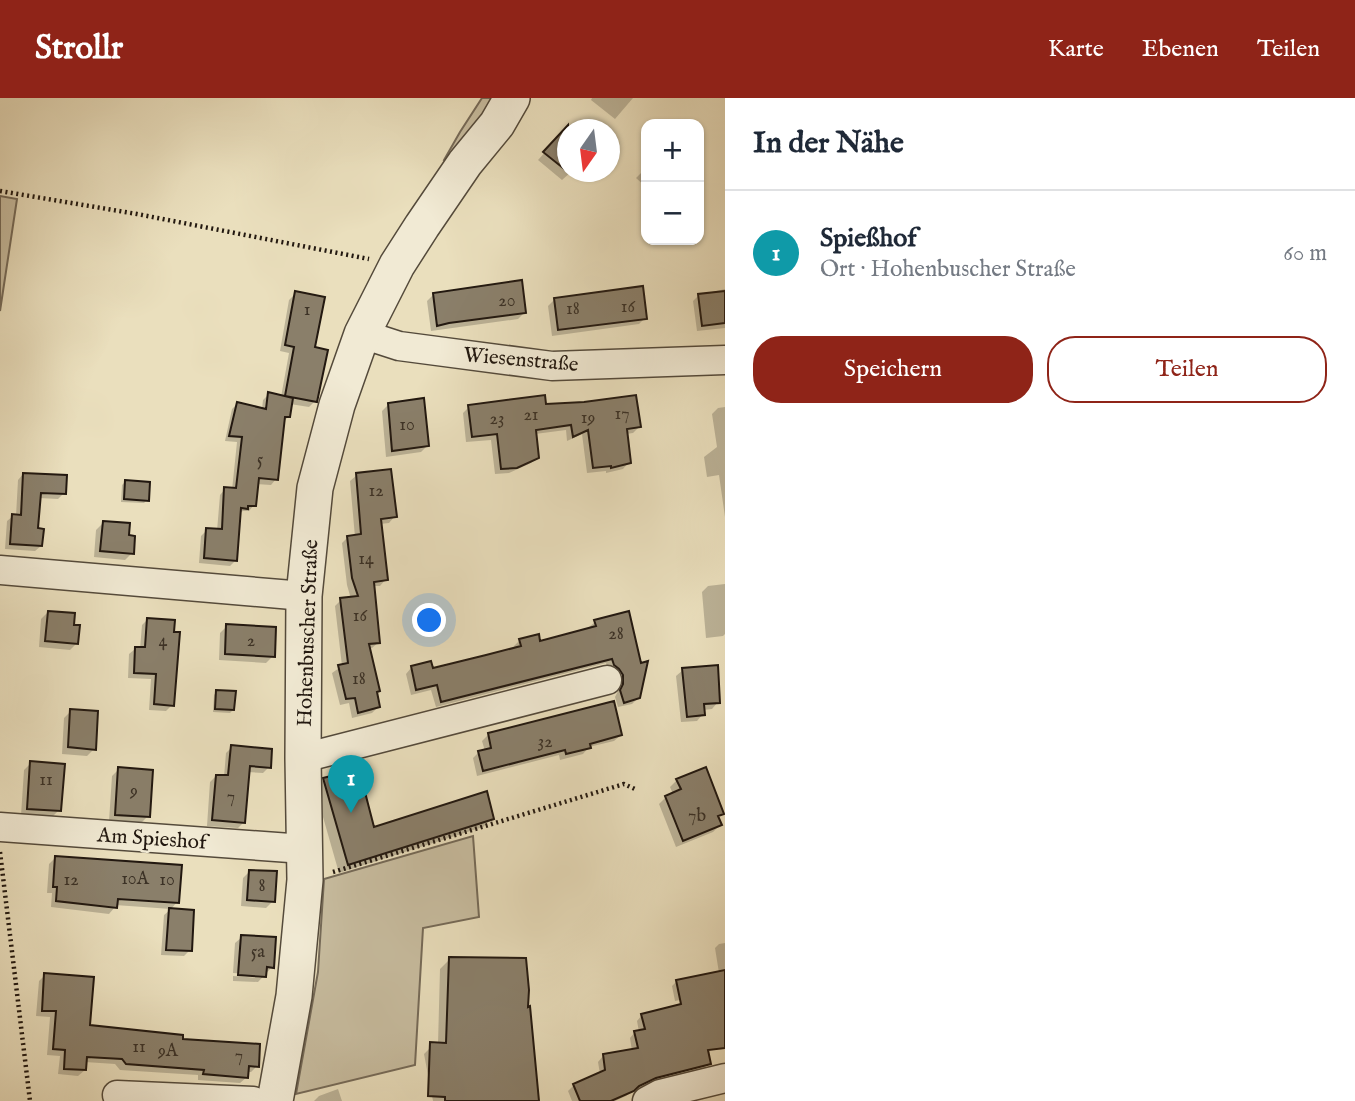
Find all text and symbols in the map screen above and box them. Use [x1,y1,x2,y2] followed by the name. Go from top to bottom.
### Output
[35,28,123,70] text: Strollr
[1048,34,1104,65] text: Karte
[1142,34,1219,65] text: Ebenen
[1257,34,1320,65] text: Teilen
[557,119,620,182] north arrow
[641,119,704,245] map controls
[641,119,704,182] button: +
[753,125,904,163] text: In der Nähe
[641,182,704,245] button: −
[820,222,917,255] text: Spießhof
[772,239,780,268] text: 1
[1283,239,1327,268] text: 60 m
[820,255,1076,284] text: Ort · Hohenbuscher Straße
[498,290,516,313] house number: 20
[621,296,636,319] house number: 16
[566,298,580,321] house number: 18
[304,299,310,322] house number: 1
[753,336,1033,403] button: Speichern
[1047,336,1327,403] button: Teilen
[462,342,580,379] street label: Wiesenstraße
[614,403,630,426] house number: 17
[523,404,539,427] house number: 21
[581,407,595,430] house number: 19
[489,408,505,431] house number: 23
[399,414,415,437] house number: 10
[257,449,264,472] house number: 5
[368,480,384,503] house number: 12
[292,539,325,727] street label: Hohenbuscher Straße
[358,548,374,571] house number: 14
[412,603,446,637] your location
[353,605,368,628] house number: 16
[608,623,624,646] house number: 28
[159,630,168,653] house number: 4
[247,630,255,653] house number: 2
[352,668,366,691] house number: 18
[537,731,553,754] house number: 32
[328,755,374,813] pin: 1
[39,769,53,792] house number: 11
[129,780,138,803] house number: 9
[227,786,235,809] house number: 7
[688,805,706,828] house number: 7b
[95,822,211,857] street label: Am Spieshof
[121,868,150,891] house number: 10A
[63,869,79,892] house number: 12
[159,869,175,892] house number: 10
[258,875,266,898] house number: 8
[251,941,265,964] house number: 5a
[132,1036,146,1059] house number: 11
[157,1040,179,1063] house number: 9A
[235,1045,243,1068] house number: 7

